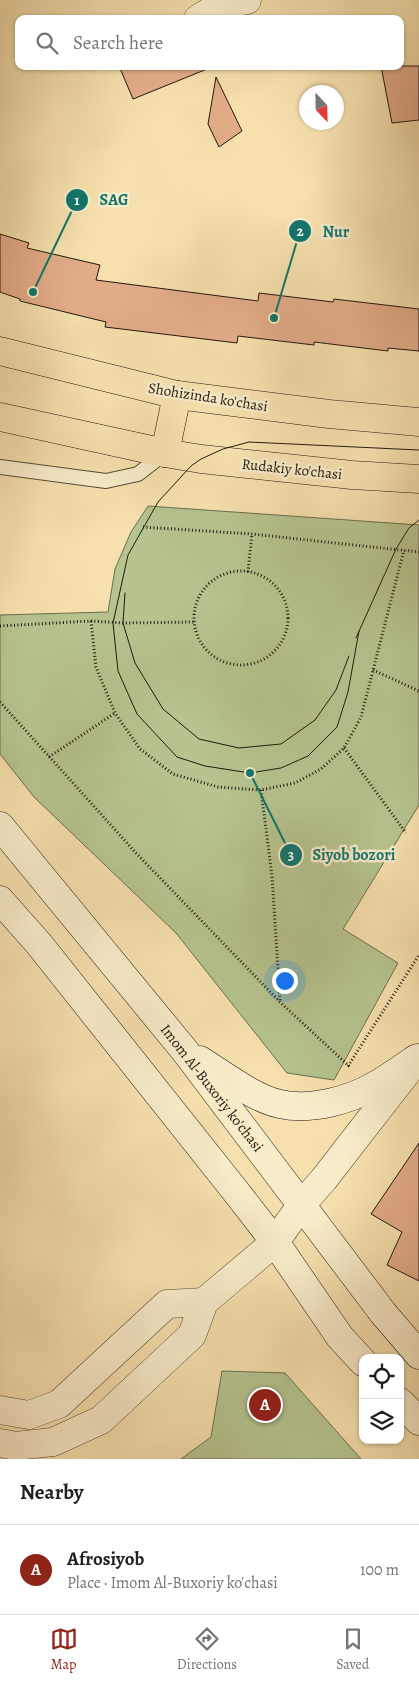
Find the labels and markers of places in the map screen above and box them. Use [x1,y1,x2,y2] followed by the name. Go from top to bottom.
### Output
[65,184,139,215] callout: SAG
[287,216,359,247] callout: Nur
[278,839,406,870] callout: Siyob bozori
[249,1386,281,1424] pin: A

